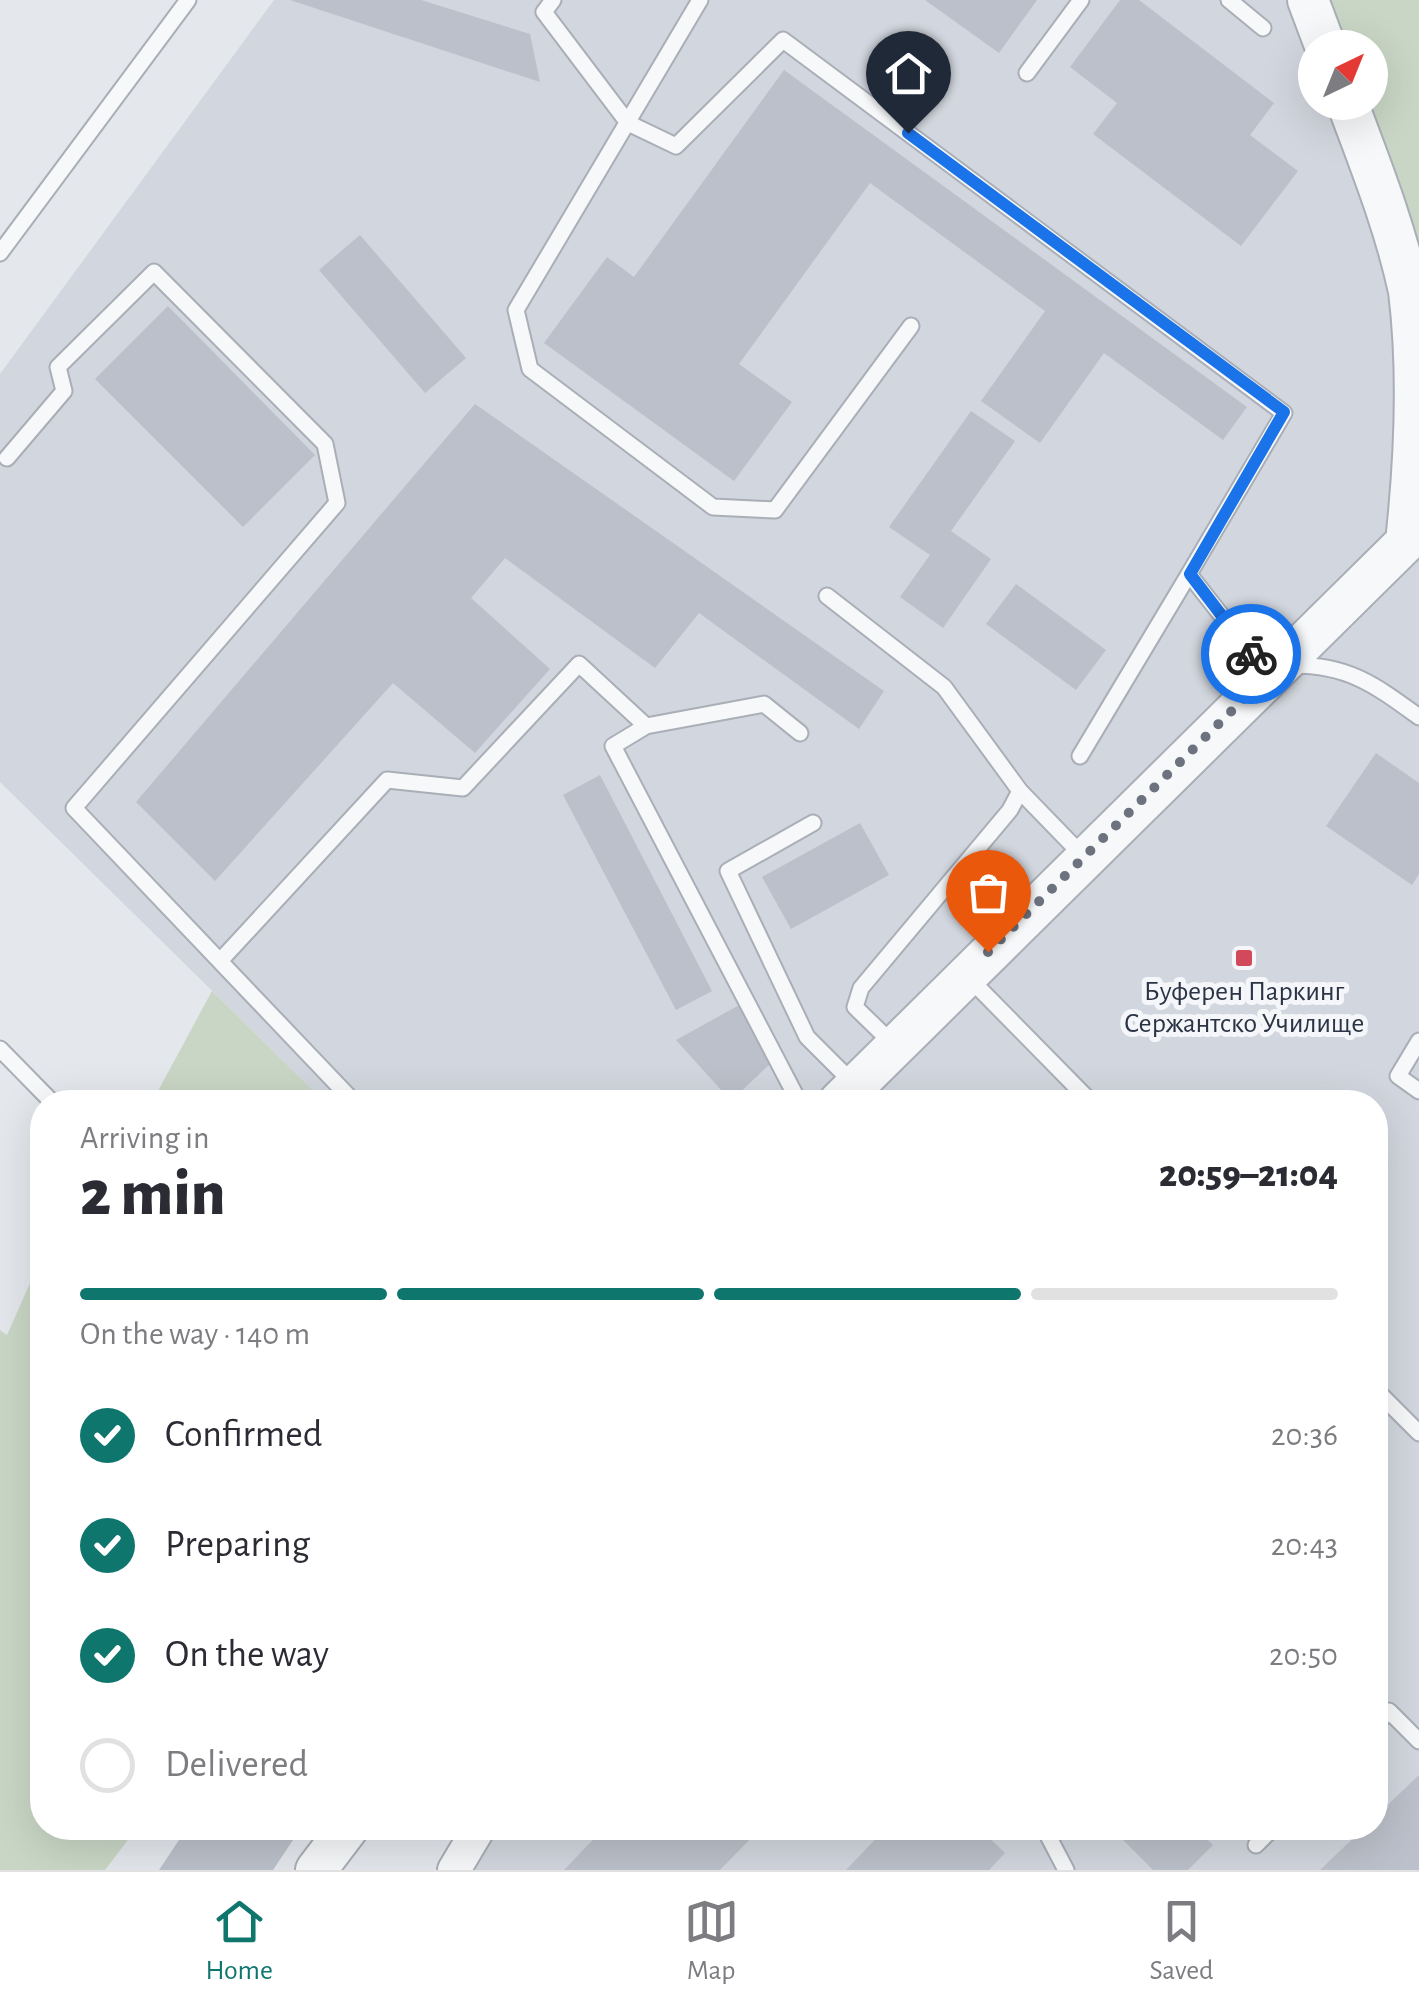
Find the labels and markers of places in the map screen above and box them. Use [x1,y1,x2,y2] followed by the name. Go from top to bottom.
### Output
[866,31,951,134] pin
[946,850,1031,953] pin
[1233,947,1255,969] marker: Буферен Паркинг Сержантско Училище
[1124,978,1364,1038] place label: Буферен Паркинг Сержантско Училище

